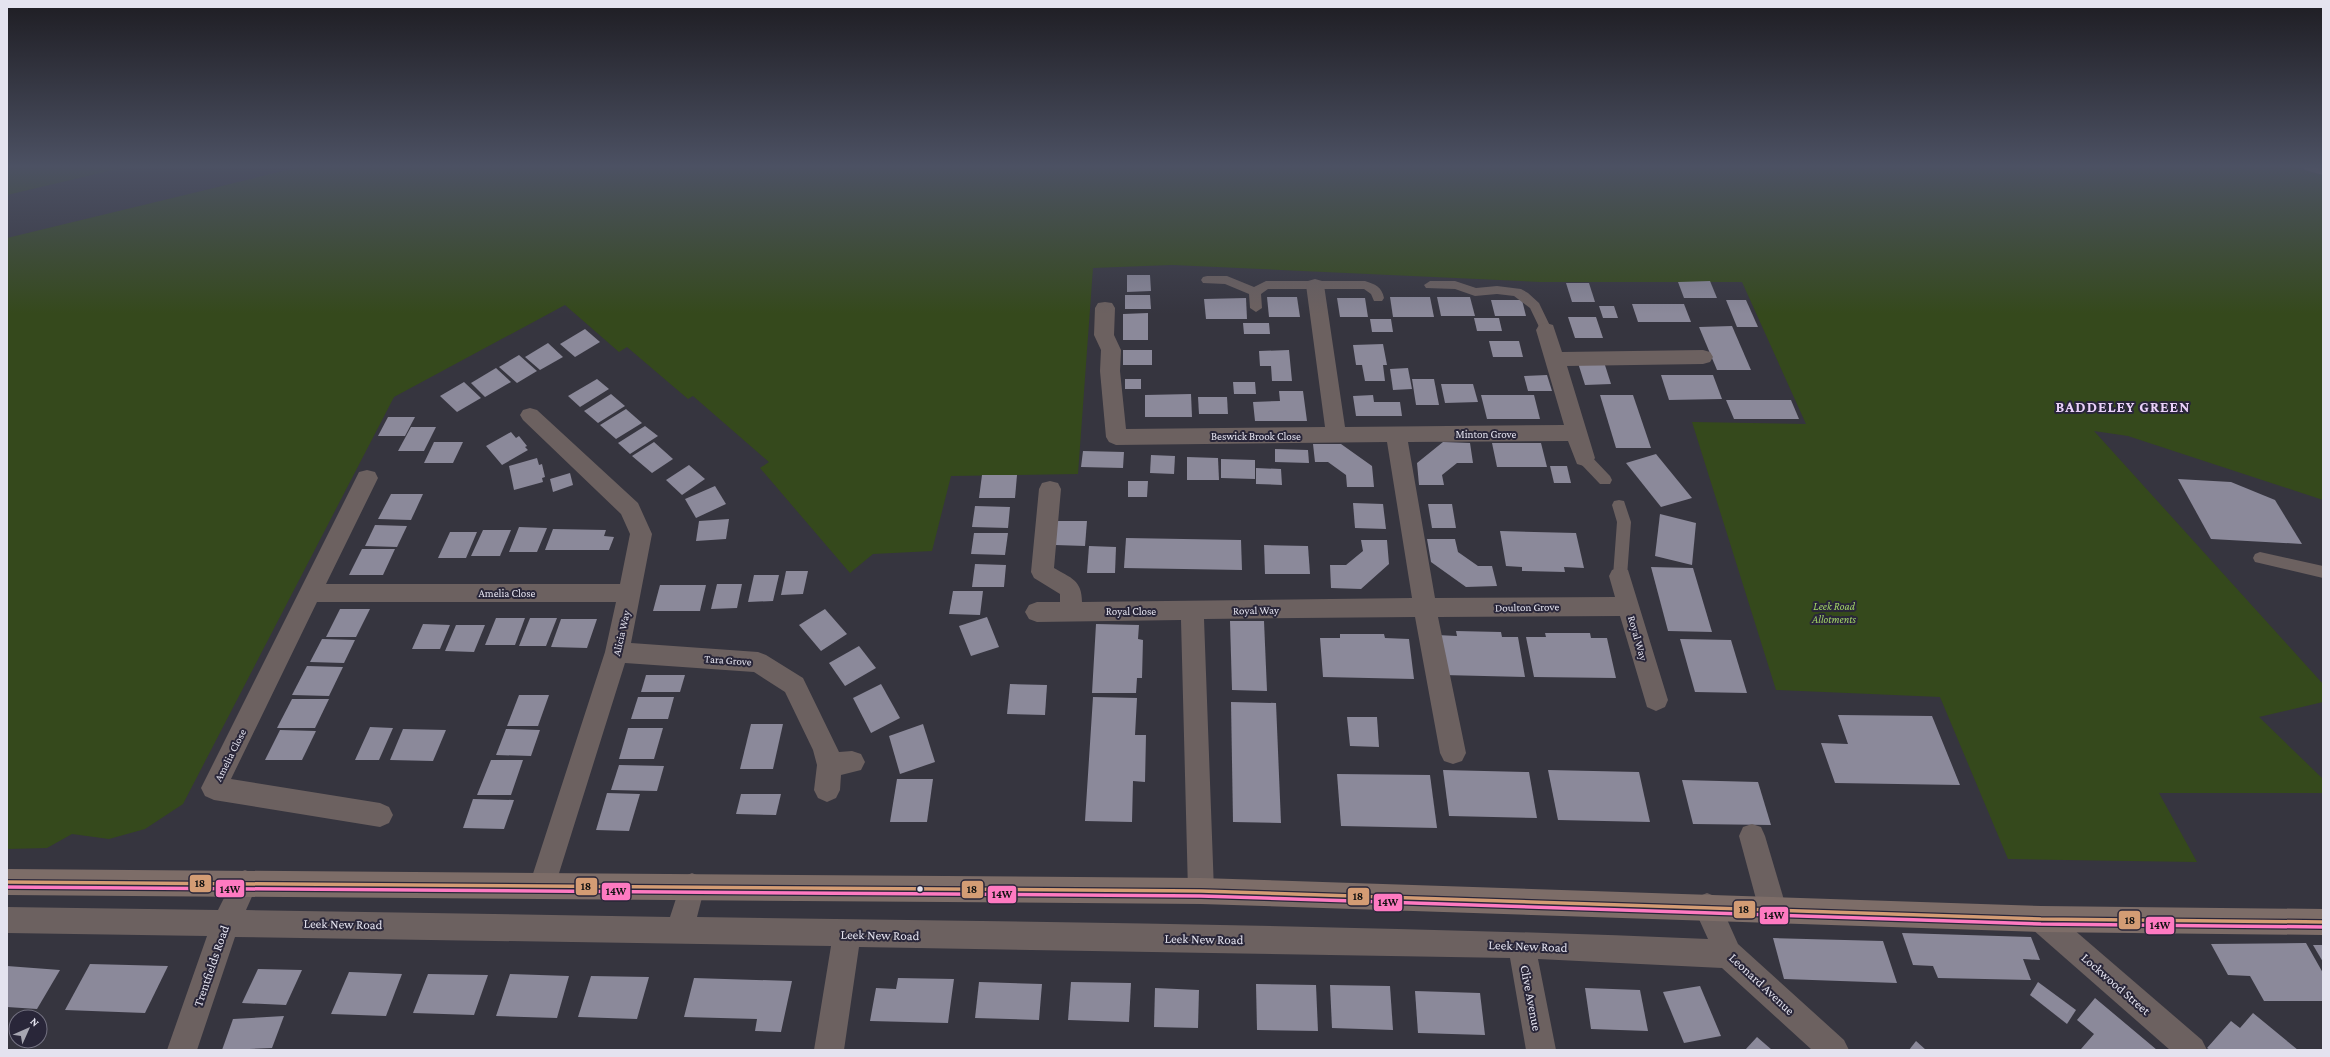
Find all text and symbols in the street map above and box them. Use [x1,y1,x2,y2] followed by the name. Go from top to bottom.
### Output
[2056,399,2190,415] district label: BADDELEY GREEN
[1456,428,1517,440] street label: Minton Grove
[1211,430,1301,442] street label: Beswick Brook Close
[479,587,536,599] street label: Amelia Close
[1495,600,1559,614] street label: Doulton Grove
[1811,600,1857,625] park label: Leek Road Allotments
[1233,604,1280,617] street label: Royal Way
[1106,605,1156,618] street label: Royal Close
[610,608,633,657] street label: Alicia Way
[1625,614,1650,663] street label: Royal Way
[704,652,752,668] street label: Tara Grove
[212,727,248,783] street label: Amelia Close
[189,874,212,893] line badge: 18
[195,877,205,889] text: 18
[575,877,598,896] line badge: 18
[215,879,245,898] line badge: 14W
[581,880,591,892] text: 18
[961,880,984,899] line badge: 18
[601,882,631,901] line badge: 14W
[220,883,241,895] text: 14W
[967,883,977,895] text: 18
[915,884,925,894] unlabelled marker
[606,885,627,897] text: 14W
[987,885,1017,904] line badge: 14W
[1347,887,1370,906] line badge: 18
[992,888,1013,900] text: 14W
[1353,890,1363,902] text: 18
[1373,893,1403,912] line badge: 14W
[1378,896,1399,908] text: 14W
[1733,900,1756,919] line badge: 18
[1739,903,1749,915] text: 18
[1759,906,1789,925] line badge: 14W
[1764,909,1785,921] text: 14W
[2118,910,2141,930] line badge: 18
[2125,914,2135,926] text: 18
[303,916,383,932] street label: Leek New Road
[2145,916,2175,935] line badge: 14W
[2150,919,2171,931] text: 14W
[190,923,232,1009] street label: Trentfields Road
[840,927,920,943] street label: Leek New Road
[1164,931,1244,947] street label: Leek New Road
[1488,937,1568,955] street label: Leek New Road
[1726,950,1798,1018] street label: Leonard Avenue
[2078,950,2154,1018] street label: Lockwood Street
[1517,964,1545,1032] street label: Clive Avenue
[8,1009,48,1049] north arrow
[28,1015,42,1029] text: N

